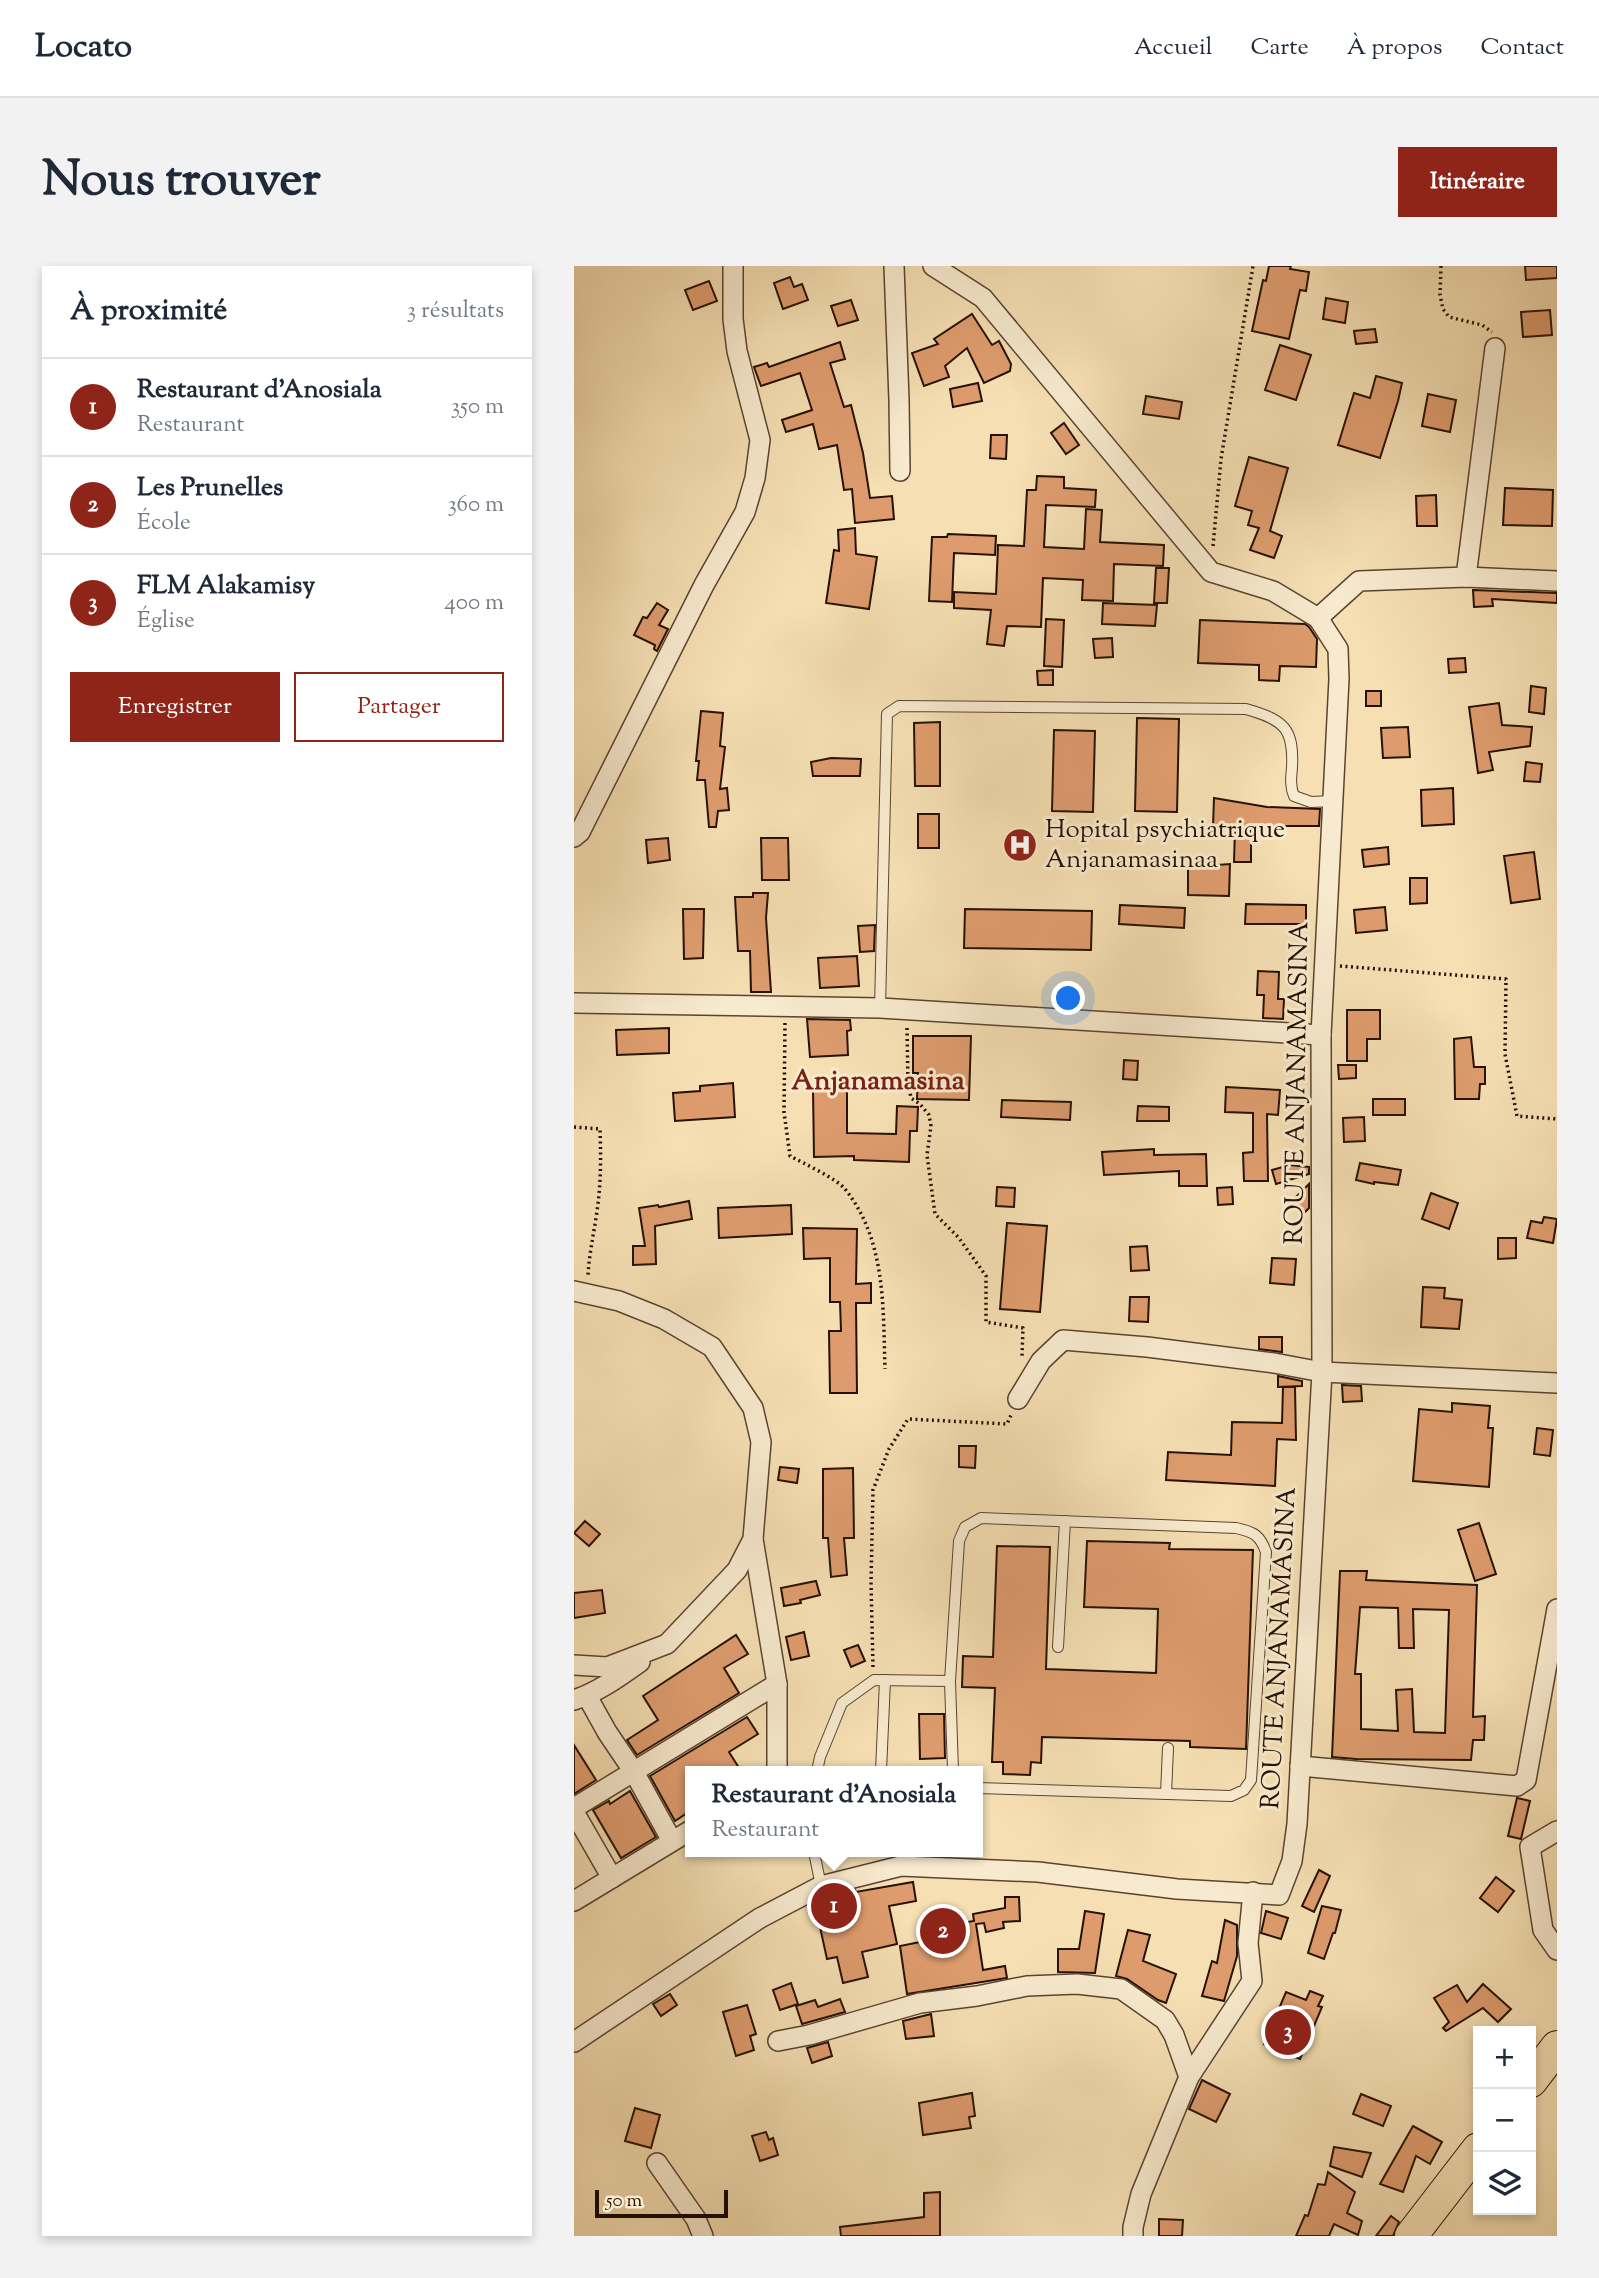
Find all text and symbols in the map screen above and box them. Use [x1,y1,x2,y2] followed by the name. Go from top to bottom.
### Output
[35,24,132,72] text: Locato
[1134,31,1213,65] text: Accueil
[1251,31,1309,65] text: Carte
[1347,31,1442,65] text: À propos
[1480,31,1564,65] text: Contact
[42,147,321,217] text: Nous trouver
[1398,147,1557,217] button: Itinéraire
[70,290,227,333] text: À proximité
[407,295,504,328] text: 3 résultats
[137,372,382,409] text: Restaurant d'Anosiala
[89,391,97,424] text: 1
[451,391,504,424] text: 350 m
[137,409,244,442] text: Restaurant
[137,470,283,507] text: Les Prunelles
[88,489,98,522] text: 2
[447,489,504,522] text: 360 m
[137,507,191,540] text: École
[137,568,315,605] text: FLM Alakamisy
[88,587,98,620] text: 3
[444,587,504,620] text: 400 m
[137,605,195,638] text: Église
[70,672,280,742] button: Enregistrer
[294,672,504,742] button: Partager
[1045,812,1285,879] place label: Hopital psychiatrique Anjanamasinaa
[1001,826,1039,864] hospital icon: Hopital psychiatrique Anjanamasinaa
[1277,921,1319,1245] street label: ROUTE ANJANAMASINA
[1051,981,1085,1015] your location
[791,1062,965,1102] district label: Anjanamasina
[1253,1486,1307,1810] street label: ROUTE ANJANAMASINA
[685,1766,983,1857] popup
[712,1777,956,1814] text: Restaurant d'Anosiala
[712,1814,819,1847] text: Restaurant
[811,1880,857,1932] pin: 1
[920,1905,966,1957] pin: 2
[1265,2006,1311,2058] pin: 3
[1473,2026,1536,2215] map controls
[1473,2026,1536,2089] button: +
[1473,2089,1536,2152] button: −
[1473,2152,1536,2215] button: layers
[595,2187,728,2219] scale bar
[606,2188,642,2215] text: 50 m

